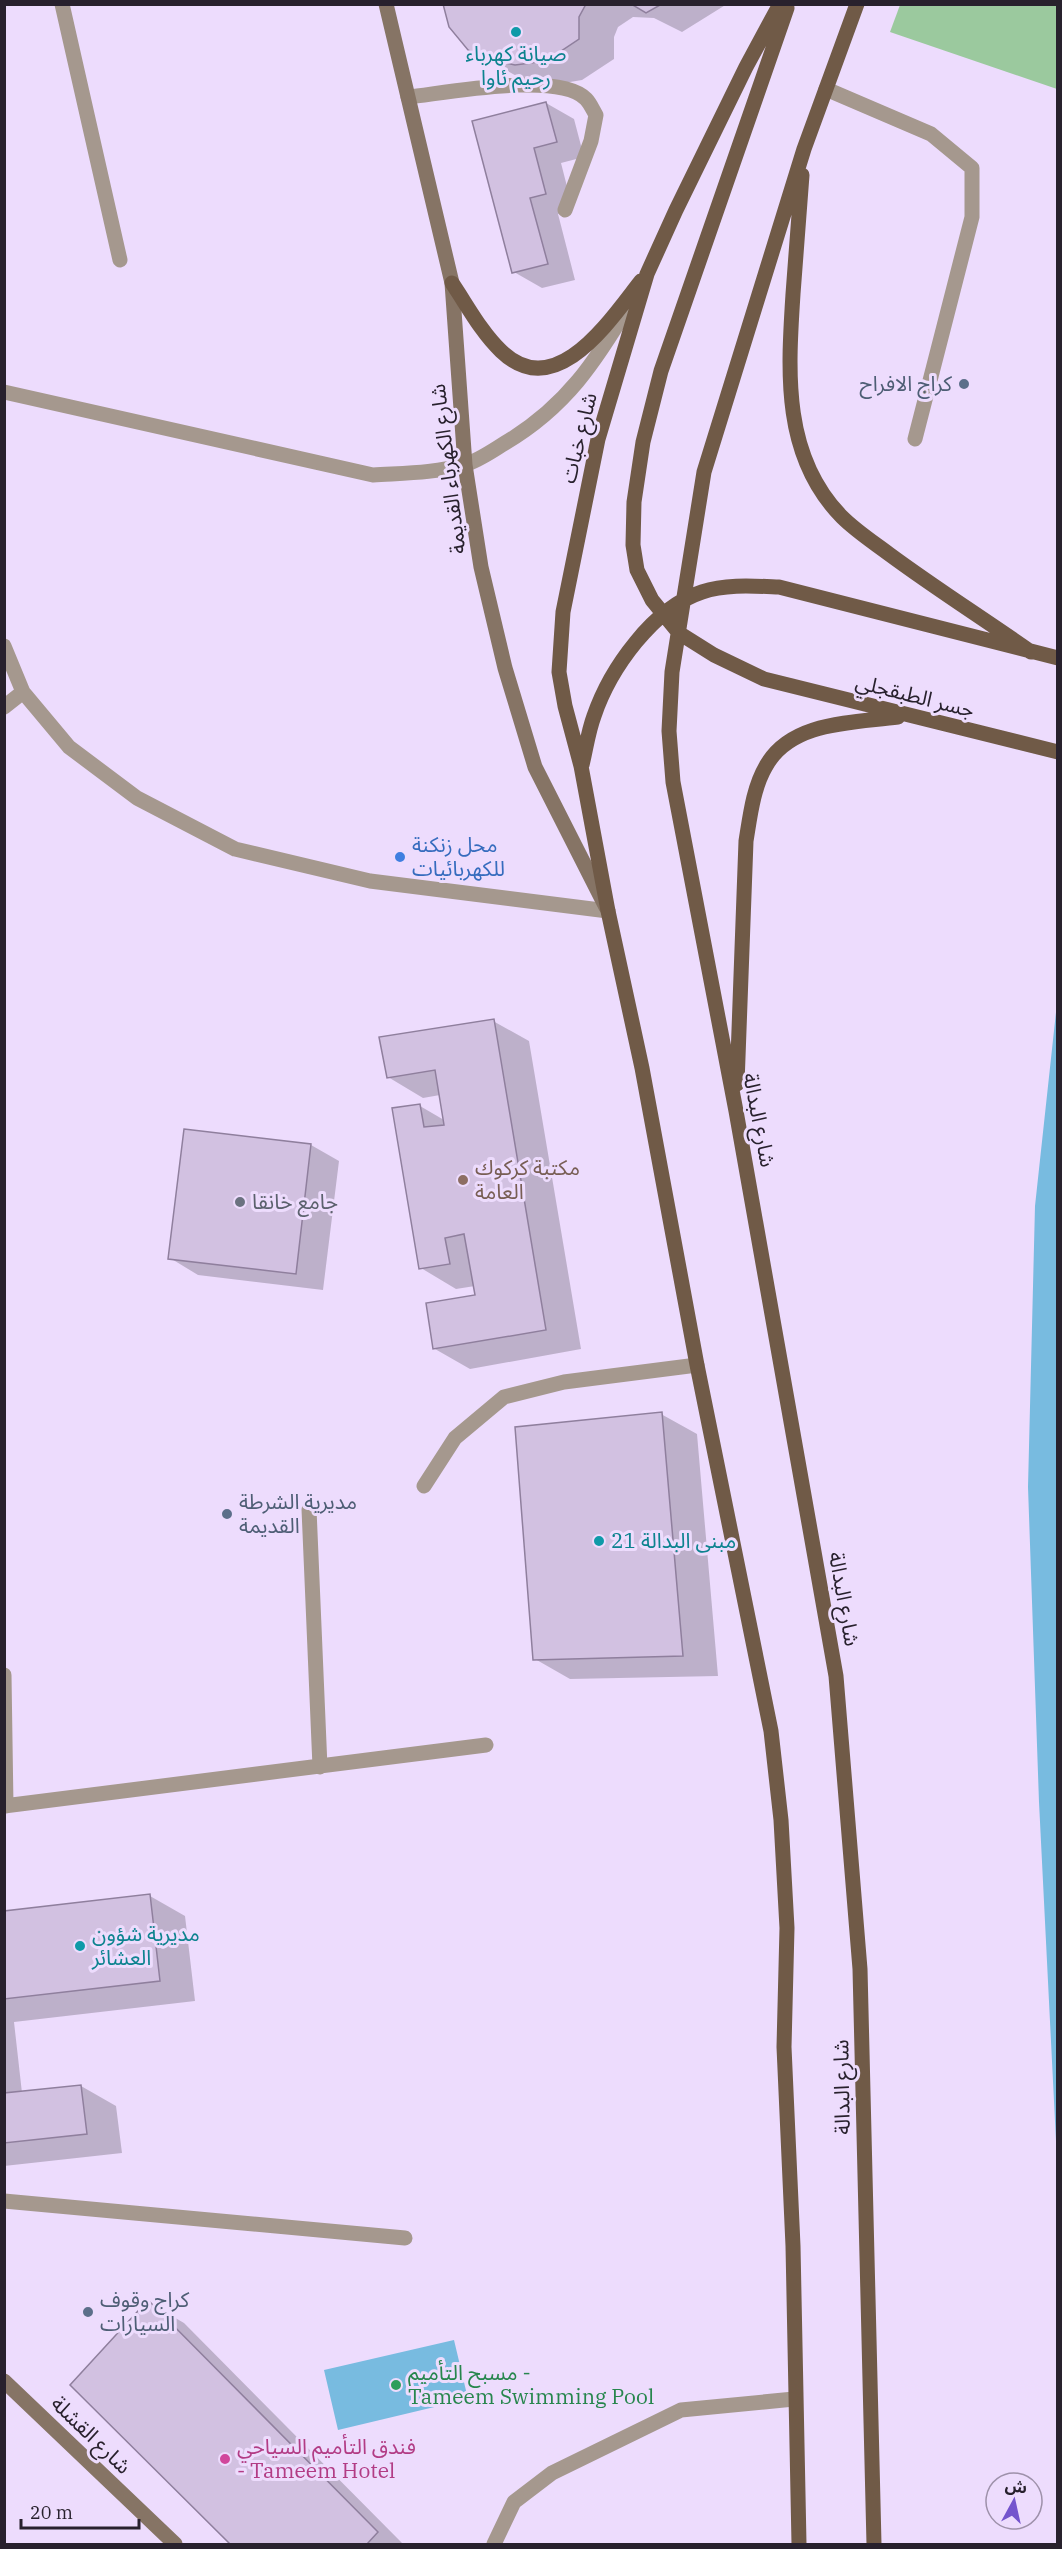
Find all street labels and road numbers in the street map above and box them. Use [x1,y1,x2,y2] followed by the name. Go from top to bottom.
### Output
[423,382,473,556] street label: شارع الكهرباء القديمة
[553,390,605,486] street label: شارع خبات
[852,667,978,726] street label: جسر الطبقجلي
[735,1070,783,1170] street label: شارع البدالة
[821,1549,867,1649] street label: شارع البدالة
[826,2039,858,2135] street label: شارع البدالة
[44,2389,138,2481] street label: شارع القشلة

